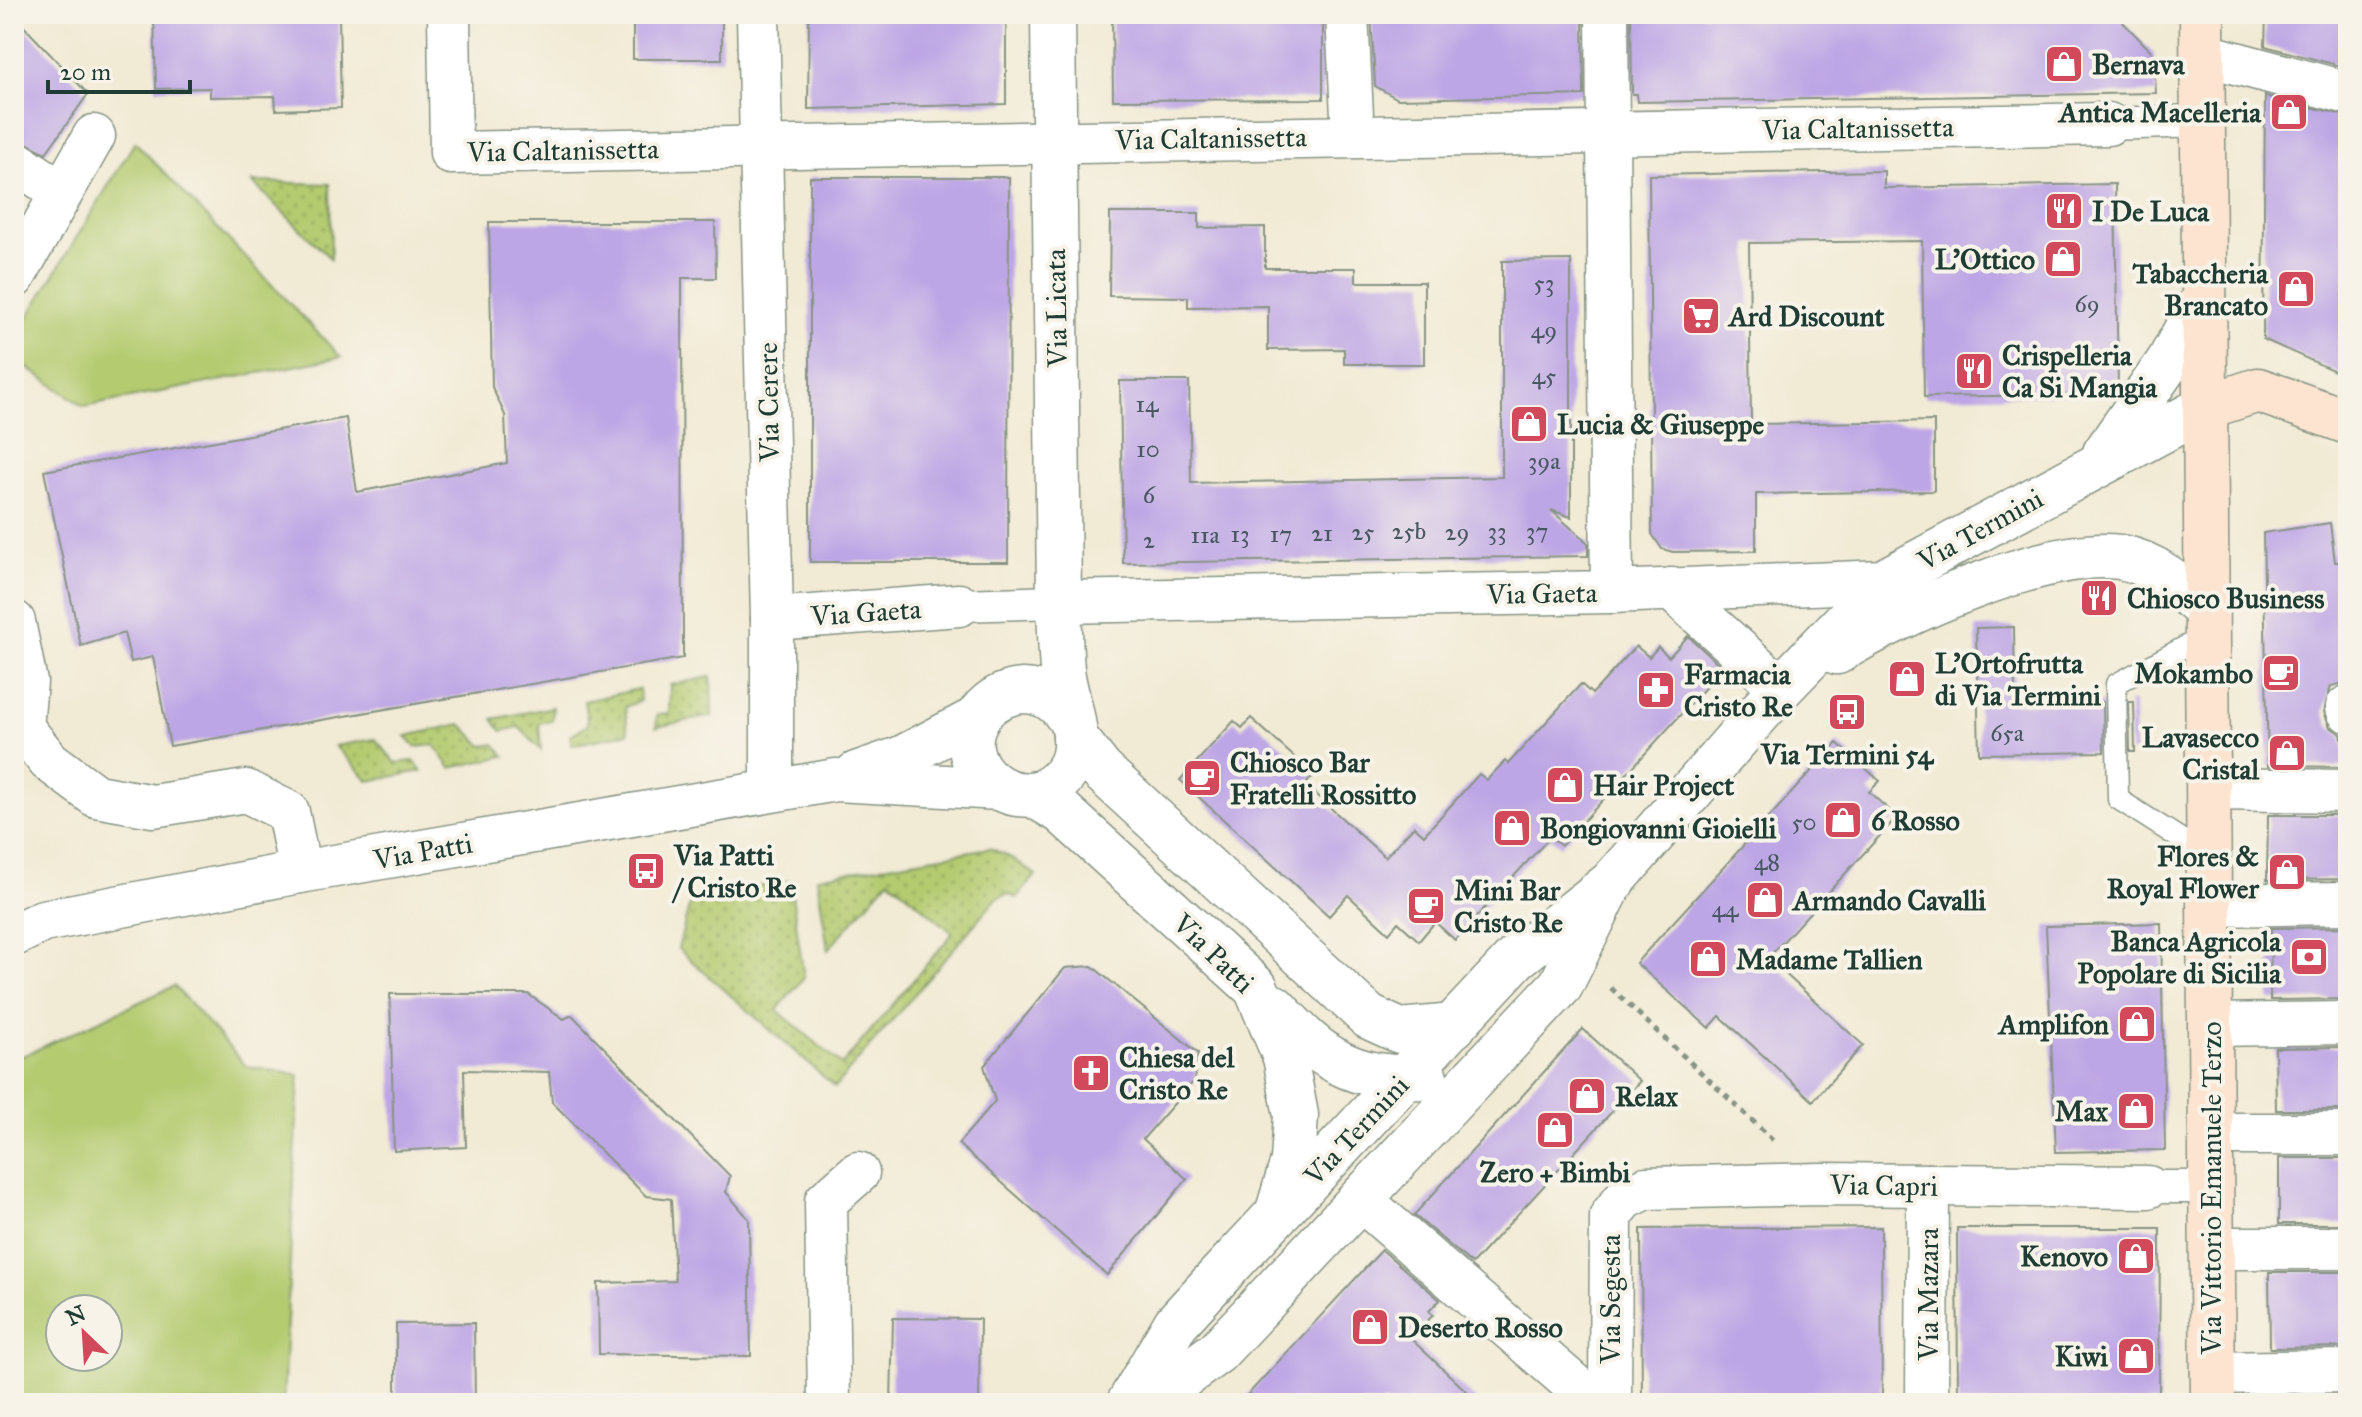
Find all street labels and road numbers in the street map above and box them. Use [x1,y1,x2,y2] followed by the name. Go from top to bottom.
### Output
[1761,109,1954,148] street label: Via Caltanissetta
[1114,119,1307,158] street label: Via Caltanissetta
[466,131,659,170] street label: Via Caltanissetta
[1038,248,1075,369] street label: Via Licata
[750,342,787,463] street label: Via Cerere
[1910,480,2049,579] street label: Via Termini
[1485,575,1598,612] street label: Via Gaeta
[809,591,923,634] street label: Via Gaeta
[370,826,476,878] street label: Via Patti
[1165,905,1262,1001] street label: Via Patti
[2194,1022,2229,1356] street label: Via Vittorio Emanuele Terzo
[1296,1068,1416,1194] street label: Via Termini
[1829,1167,1939,1204] street label: Via Capri
[1911,1227,1946,1361] street label: Via Mazara
[1593,1234,1628,1365] street label: Via Segesta

